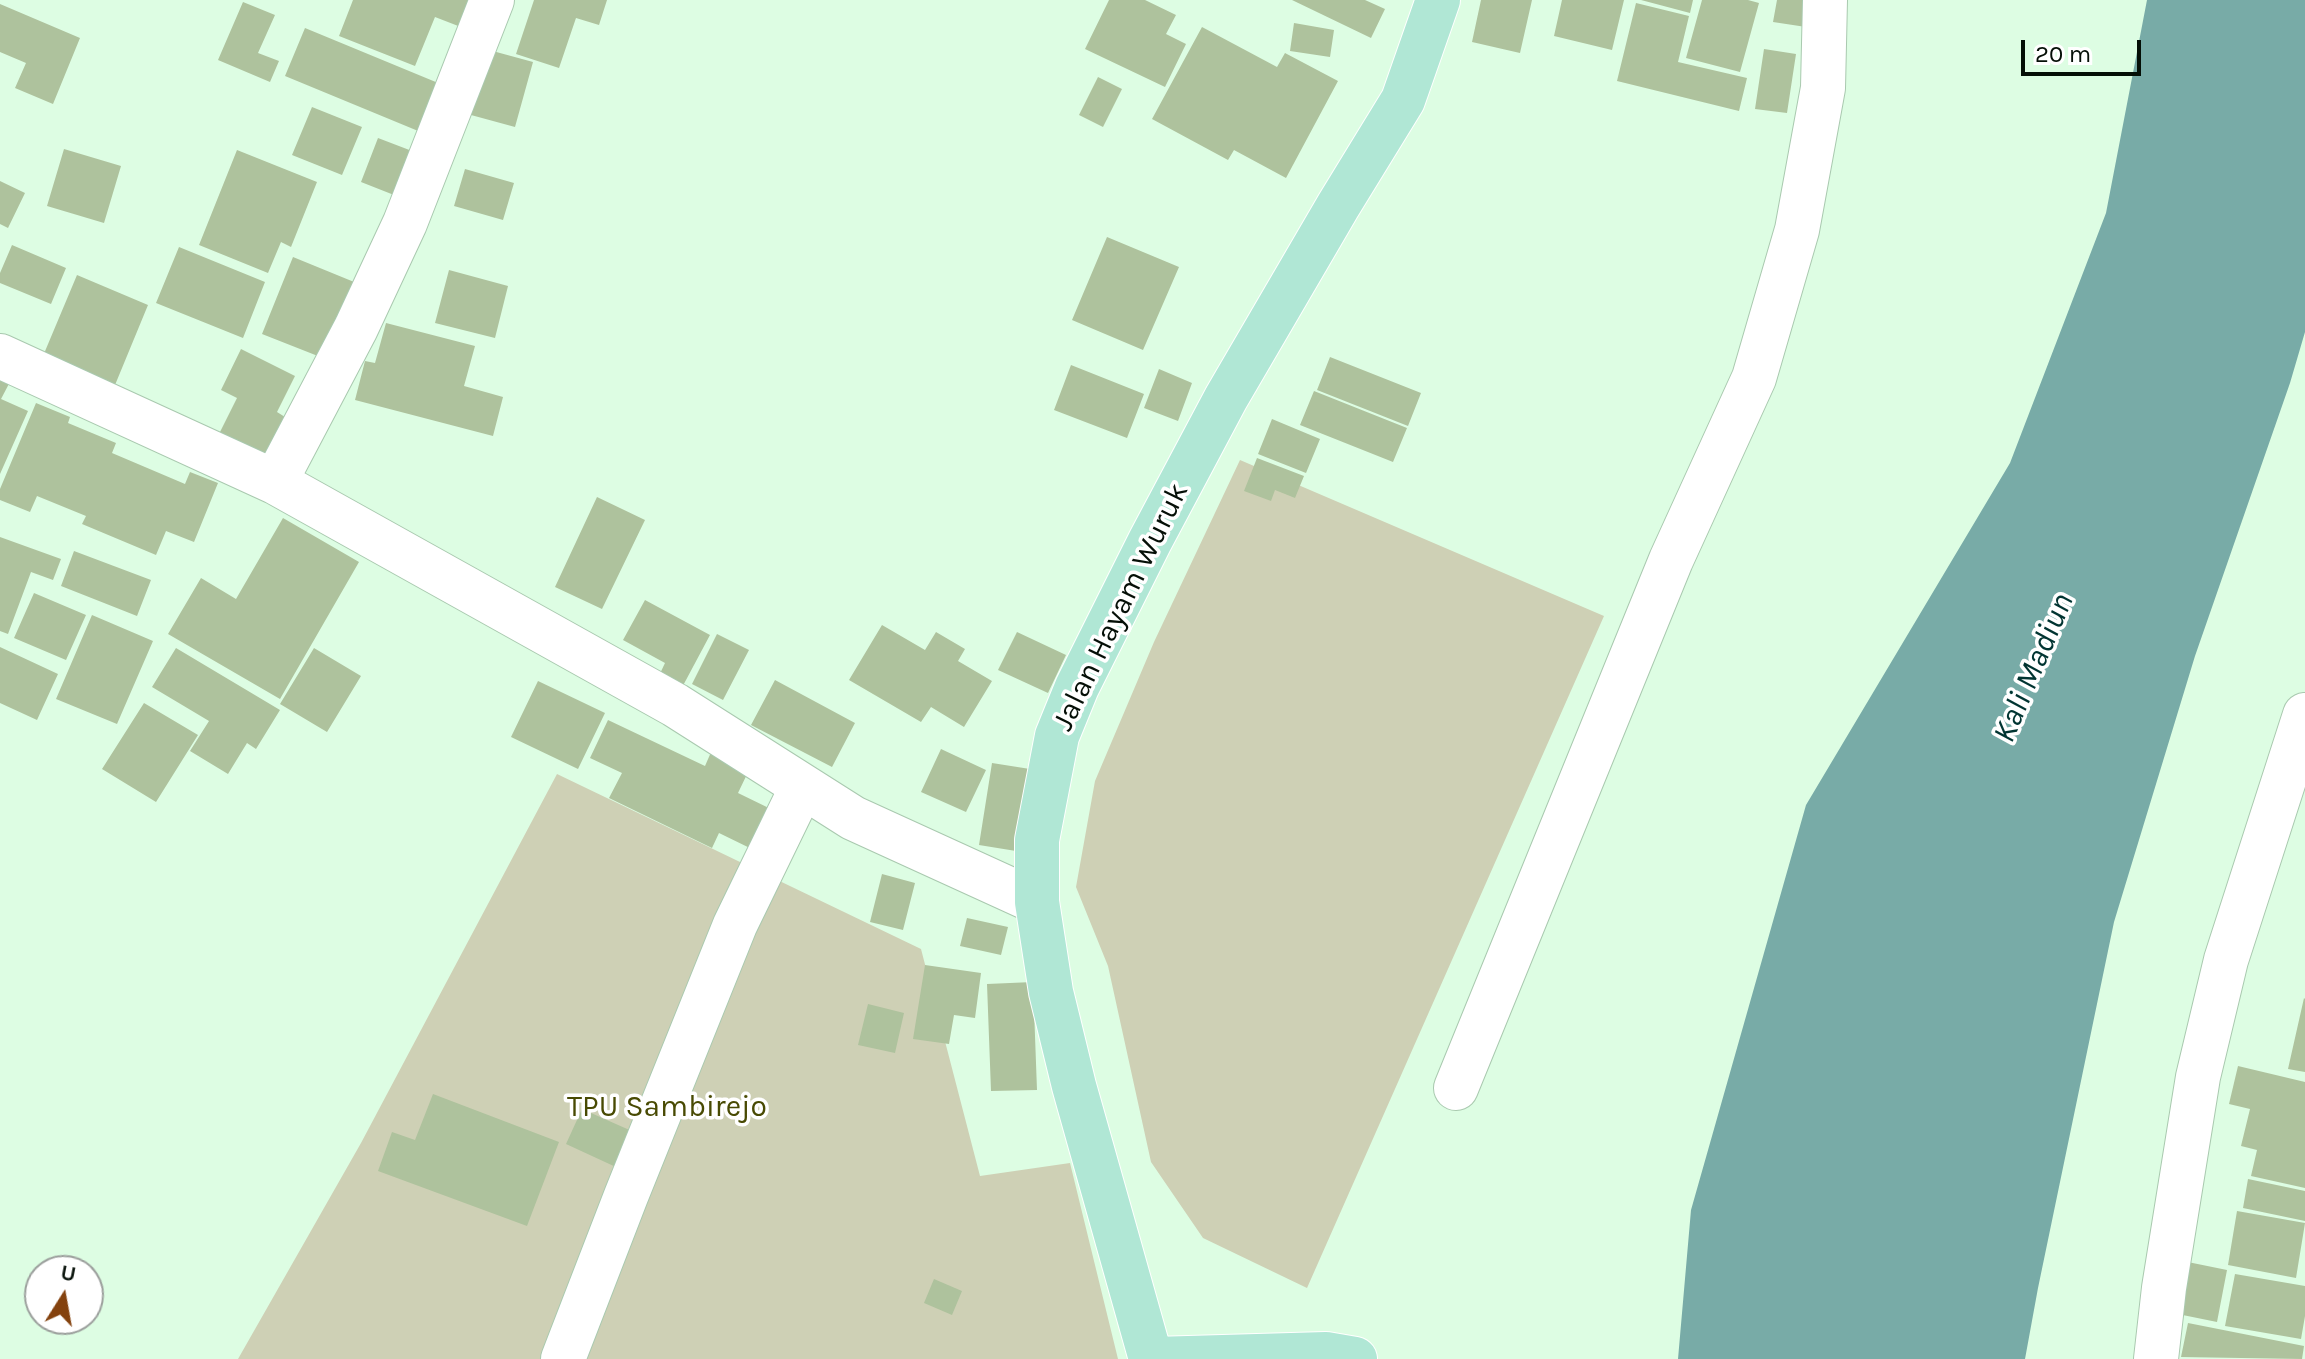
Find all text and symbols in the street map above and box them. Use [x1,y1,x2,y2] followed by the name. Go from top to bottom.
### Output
[2025,24,2145,74] scale bar
[2035,40,2091,68] text: 20 m
[1045,477,1197,737] street label: Jalan Hayam Wuruk
[1985,588,2083,748] water label: Kali Madiun
[567,1089,767,1125] park label: TPU Sambirejo
[24,1255,104,1335] north arrow
[58,1259,78,1288] text: U

